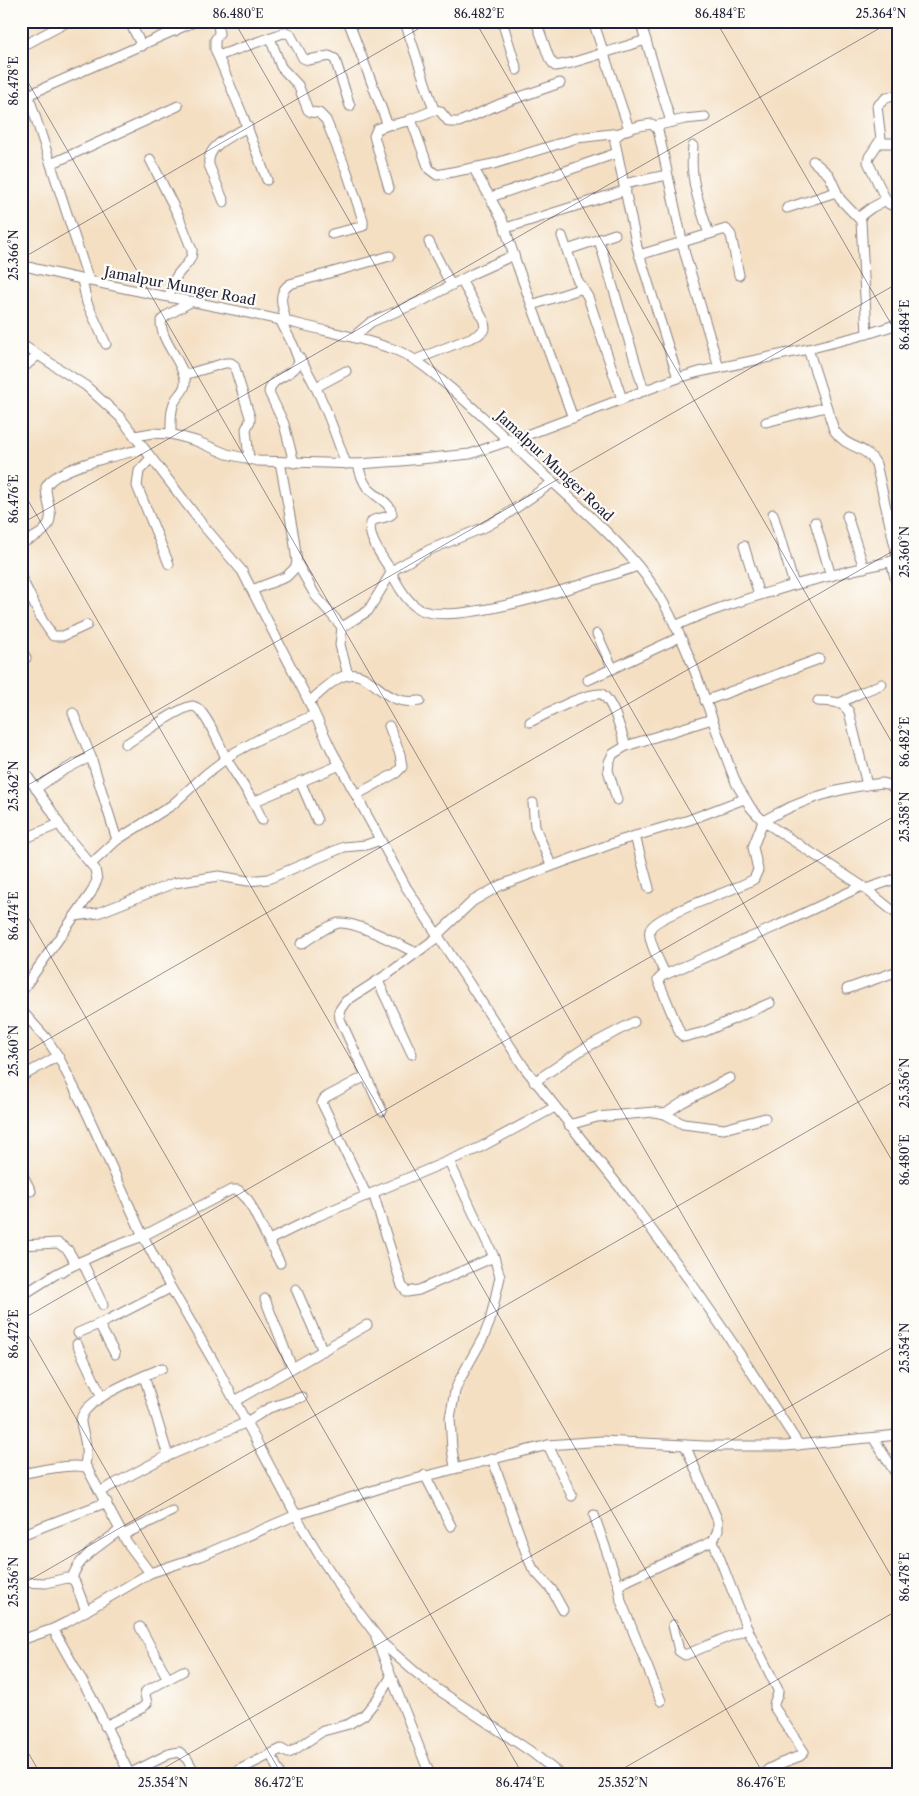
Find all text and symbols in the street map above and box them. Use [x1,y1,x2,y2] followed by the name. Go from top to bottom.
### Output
[212,6,264,21] text: 86.480°E
[454,6,504,21] text: 86.482°E
[695,6,745,21] text: 86.484°E
[856,6,907,21] text: 25.364°N
[6,56,21,106] text: 86.478°E
[6,229,21,280] text: 25.366°N
[101,262,258,310] street label: Jamalpur Munger Road
[897,300,912,350] text: 86.484°E
[491,406,618,525] street label: Jamalpur Munger Road
[6,475,21,523] text: 86.476°E
[897,526,912,578] text: 25.360°N
[897,717,912,767] text: 86.482°E
[6,760,21,812] text: 25.362°N
[897,792,912,842] text: 25.358°N
[6,892,21,940] text: 86.474°E
[6,1025,21,1077] text: 25.360°N
[897,1058,912,1108] text: 25.356°N
[897,1134,912,1186] text: 86.480°E
[6,1309,21,1359] text: 86.472°E
[897,1323,912,1373] text: 25.354°N
[897,1552,912,1602] text: 86.478°E
[6,1557,21,1607] text: 25.356°N
[138,1775,188,1790] text: 25.354°N
[254,1775,304,1790] text: 86.472°E
[496,1775,544,1790] text: 86.474°E
[598,1775,648,1790] text: 25.352°N
[737,1775,785,1790] text: 86.476°E

